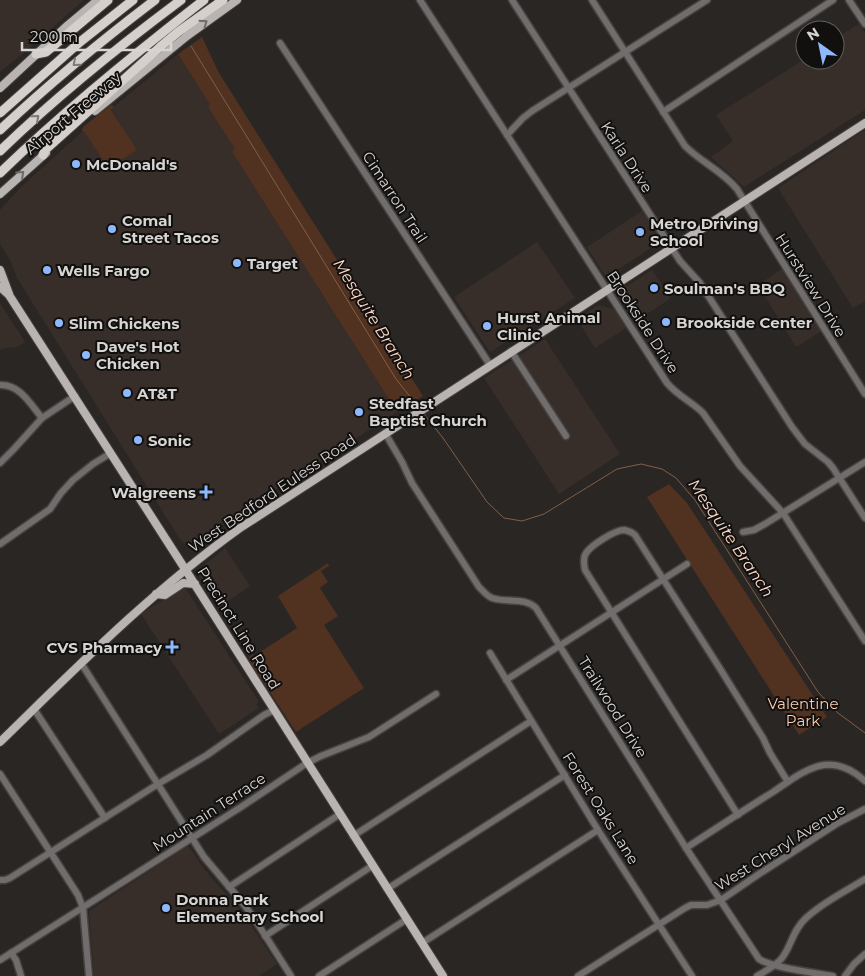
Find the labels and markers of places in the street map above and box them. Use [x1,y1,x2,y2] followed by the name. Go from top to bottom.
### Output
[86,155,177,174] place label: McDonald's
[70,158,82,170] marker: McDonald's
[122,211,219,247] place label: Comal Street Tacos
[650,214,758,250] place label: Metro Driving School
[106,223,118,235] marker: Comal Street Tacos
[634,226,646,238] marker: Metro Driving School
[247,254,298,273] place label: Target
[231,257,243,269] marker: Target
[57,261,150,280] place label: Wells Fargo
[41,264,53,276] marker: Wells Fargo
[664,279,785,298] place label: Soulman's BBQ
[648,282,660,294] marker: Soulman's BBQ
[497,308,601,344] place label: Hurst Animal Clinic
[676,313,813,332] place label: Brookside Center
[69,314,179,333] place label: Slim Chickens
[660,316,672,328] marker: Brookside Center
[53,317,65,329] marker: Slim Chickens
[481,320,493,332] marker: Hurst Animal Clinic
[96,337,180,373] place label: Dave's Hot Chicken
[80,349,92,361] marker: Dave's Hot Chicken
[136,384,177,403] place label: AT&T
[121,387,133,399] marker: AT&T
[369,394,487,430] place label: Stedfast Baptist Church
[353,406,365,418] marker: Stedfast Baptist Church
[148,431,191,450] place label: Sonic
[132,434,144,446] marker: Sonic
[112,483,196,502] place label: Walgreens
[200,486,212,498] marker: Walgreens
[47,638,163,657] place label: CVS Pharmacy
[166,641,178,653] marker: CVS Pharmacy
[176,890,324,926] place label: Donna Park Elementary School
[160,902,172,914] marker: Donna Park Elementary School

